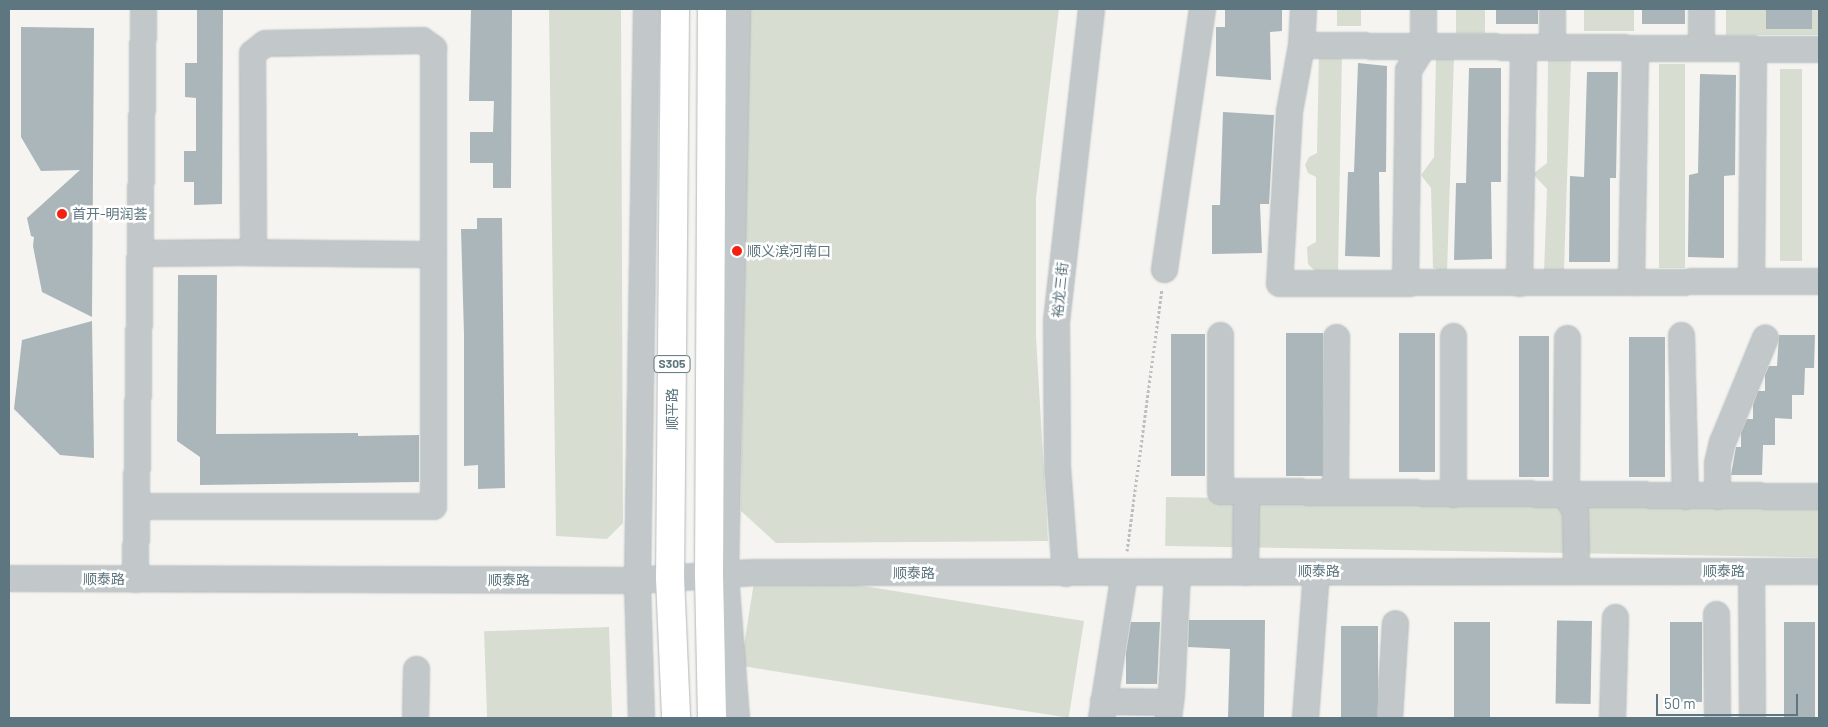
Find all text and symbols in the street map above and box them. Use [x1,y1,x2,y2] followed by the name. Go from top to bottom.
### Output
[72,206,148,222] place label: 首开-明润荟
[56,208,68,220] marker: 首开-明润荟
[747,243,831,259] place label: 顺义滨河南口
[731,245,743,257] marker: 顺义滨河南口
[1049,261,1071,319] street label: 裕龙三街
[653,354,691,374] road number: S305
[664,388,680,430] street label: 顺平路
[1298,563,1340,579] street label: 顺泰路
[1703,563,1745,579] street label: 顺泰路
[893,565,935,581] street label: 顺泰路
[83,571,125,587] street label: 顺泰路
[488,572,530,588] street label: 顺泰路
[1658,684,1800,716] scale bar
[1664,694,1696,712] text: 50 m

